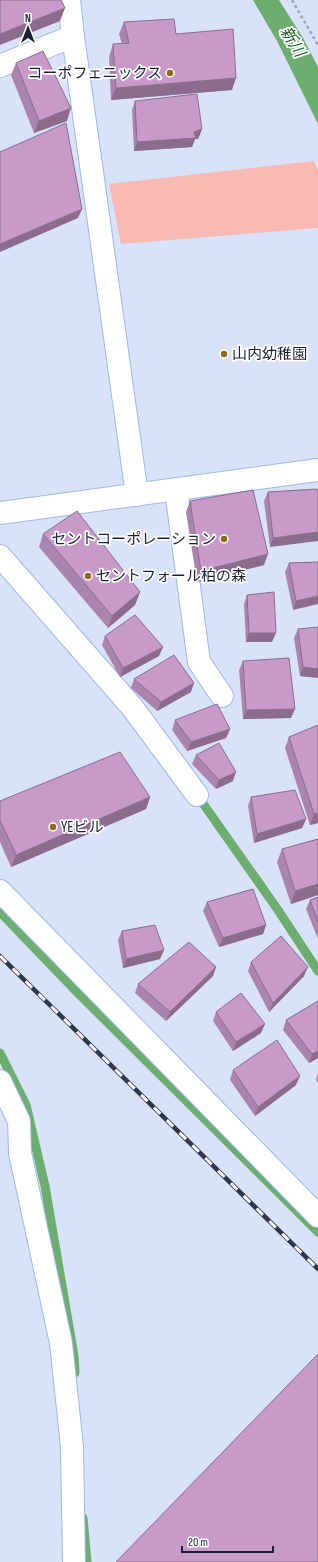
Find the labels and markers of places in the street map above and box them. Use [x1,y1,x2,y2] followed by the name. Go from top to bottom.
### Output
[27,64,162,83] place label: コーポフェニックス
[165,68,175,78] marker: コーポフェニックス
[232,345,307,364] place label: 山内幼稚園
[219,349,229,359] marker: 山内幼稚園
[51,530,216,549] place label: セントコーポレーション
[219,534,229,544] marker: セントコーポレーション
[96,567,246,586] place label: セントフォール柏の森
[83,571,93,581] marker: セントフォール柏の森
[61,818,103,837] place label: YEビル
[48,822,58,832] marker: YEビル

